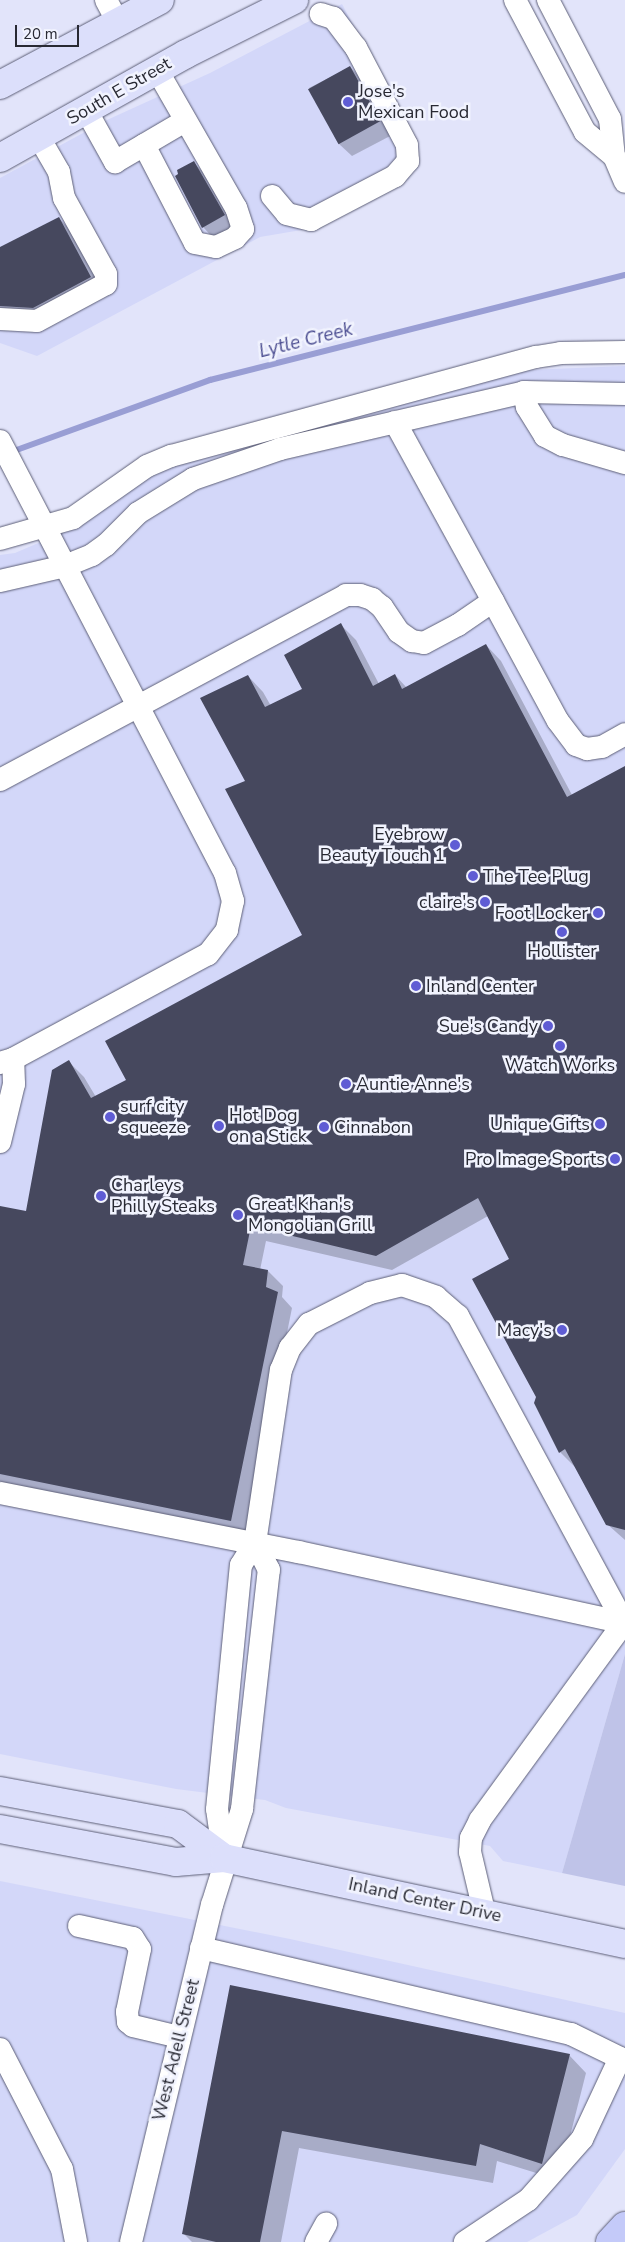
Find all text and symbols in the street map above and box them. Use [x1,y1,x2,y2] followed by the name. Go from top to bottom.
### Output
[18,15,81,47] scale bar
[23,24,58,44] text: 20 m
[63,53,175,129] street label: South E Street
[358,81,469,124] place label: Jose's Mexican Food
[342,96,354,108] marker: Jose's Mexican Food
[257,318,355,364] water label: Lytle Creek
[320,824,445,866] place label: Eyebrow Beauty Touch 1
[449,839,461,851] marker: Eyebrow Beauty Touch 1
[483,865,589,887] place label: The Tee Plug
[467,870,479,882] marker: The Tee Plug
[419,891,475,913] place label: claire's
[479,896,491,908] marker: claire's
[495,902,588,924] place label: Foot Locker
[592,907,604,919] marker: Foot Locker
[556,926,568,938] marker: Hollister
[527,940,597,962] place label: Hollister
[426,975,535,997] place label: Inland Center
[410,980,422,992] marker: Inland Center
[439,1015,538,1037] place label: Sue's Candy
[542,1020,554,1032] marker: Sue's Candy
[554,1040,566,1052] marker: Watch Works
[505,1054,615,1076] place label: Watch Works
[356,1073,470,1095] place label: Auntie Anne's
[340,1078,352,1090] marker: Auntie Anne's
[120,1096,186,1138] place label: surf city squeeze
[229,1105,307,1148] place label: Hot Dog on a Stick
[104,1111,116,1123] marker: surf city squeeze
[490,1113,590,1135] place label: Unique Gifts
[334,1116,411,1138] place label: Cinnabon
[594,1118,606,1130] marker: Unique Gifts
[213,1120,225,1132] marker: Hot Dog on a Stick
[318,1121,330,1133] marker: Cinnabon
[465,1148,605,1170] place label: Pro Image Sports
[609,1153,621,1165] marker: Pro Image Sports
[111,1175,215,1218] place label: Charleys Philly Steaks
[95,1190,107,1202] marker: Charleys Philly Steaks
[248,1194,372,1236] place label: Great Khan's Mongolian Grill
[232,1209,244,1221] marker: Great Khan's Mongolian Grill
[497,1319,552,1341] place label: Macy's
[556,1324,568,1336] marker: Macy's
[347,1873,503,1927] street label: Inland Center Drive
[148,1977,204,2123] street label: West Adell Street

